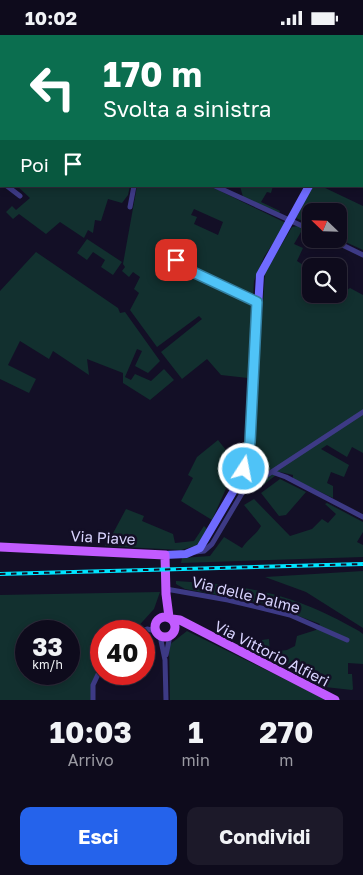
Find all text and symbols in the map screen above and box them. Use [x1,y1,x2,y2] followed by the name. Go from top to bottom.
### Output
[25,6,77,29] text: 10:02
[103,53,202,95] text: 170 m
[20,55,85,120] icon: left
[103,95,271,122] text: Svolta a sinistra
[59,150,87,178] icon: arrive
[20,153,49,176] text: Poi
[302,203,348,247] north arrow
[302,203,347,303] map controls
[155,239,197,281] pin
[162,246,190,274] icon: arrive
[302,258,347,303] button: search
[217,442,269,494] position arrow
[70,526,136,548] street label: Via Piave
[190,572,302,616] street label: Via delle Palme
[212,616,332,690] street label: Via Vittorio Alfieri
[90,620,155,685] speed limit sign: 40
[32,631,63,662] text: 33
[32,657,63,672] text: km/h
[50,714,132,750] text: 10:03
[188,714,203,750] text: 1
[259,714,313,750] text: 270
[68,750,114,770] text: Arrivo
[181,750,210,770] text: min
[279,750,293,770] text: m
[20,807,177,865] button: Esci
[187,807,343,865] button: Condividi

